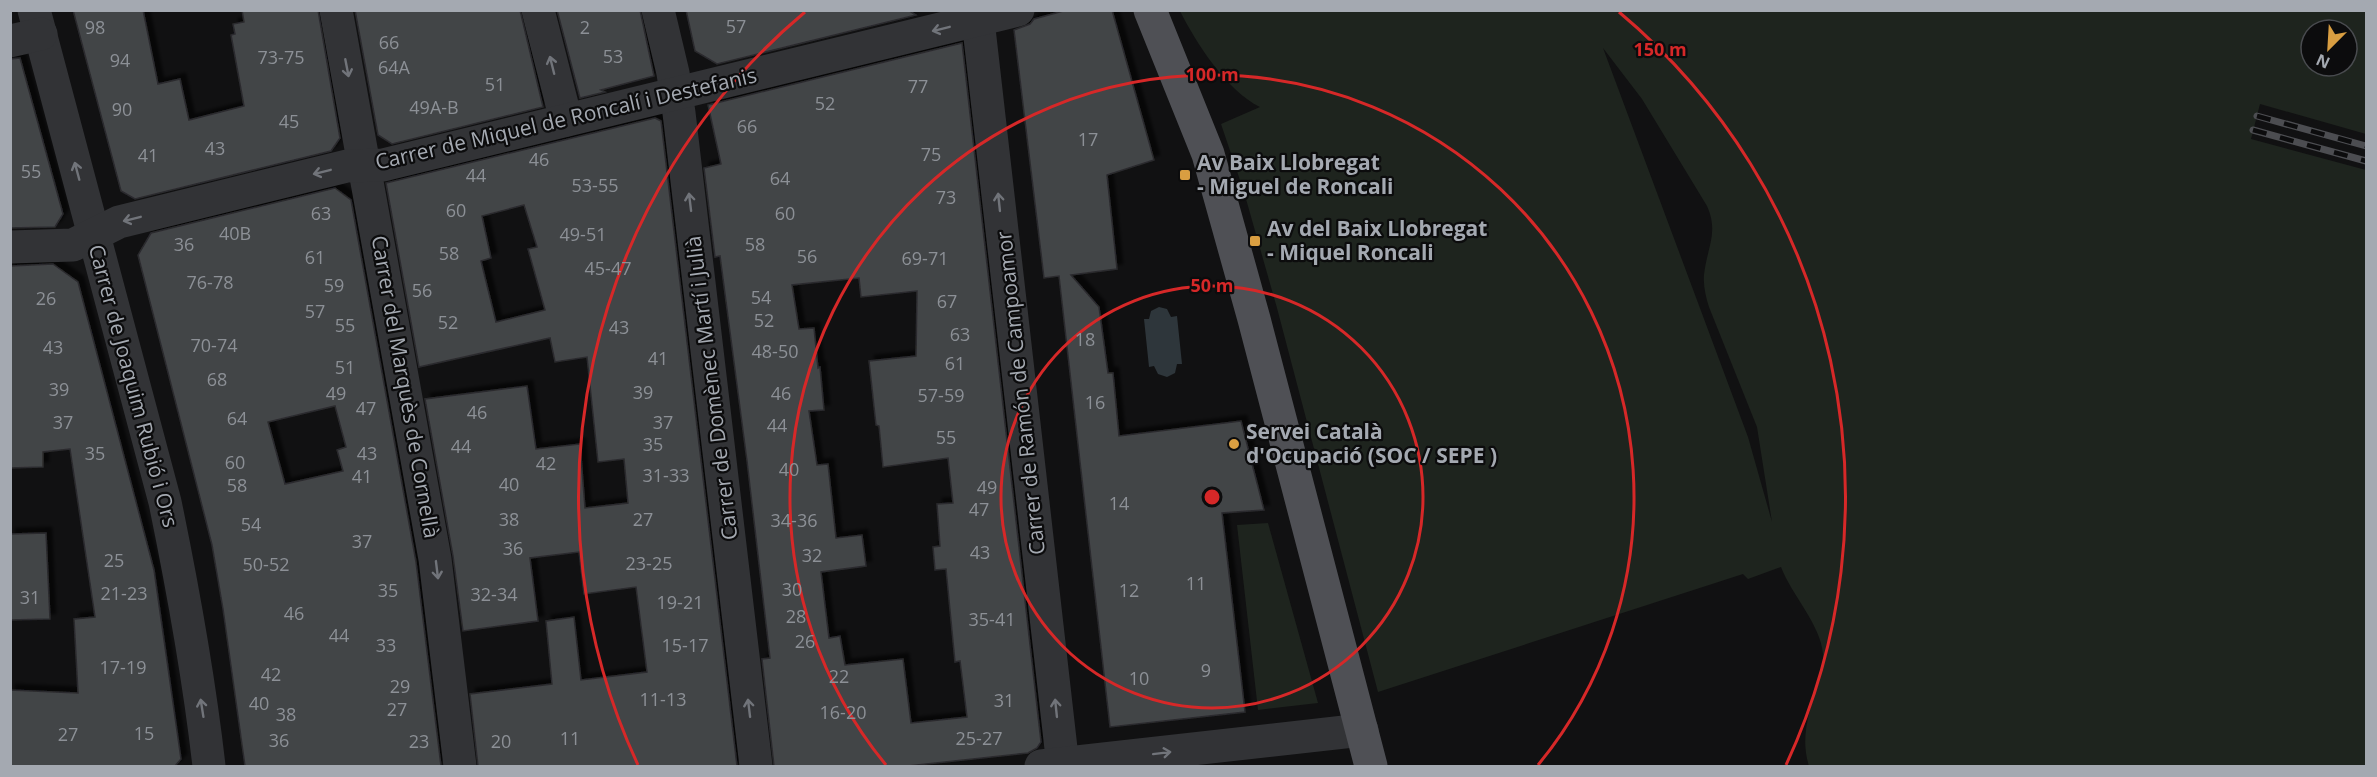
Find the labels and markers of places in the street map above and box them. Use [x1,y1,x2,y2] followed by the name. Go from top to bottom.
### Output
[1197,148,1393,200] place label: Av Baix Llobregat - Miguel de Roncali
[1178,168,1192,182] marker: Av Baix Llobregat - Miguel de Roncali
[1267,214,1487,266] place label: Av del Baix Llobregat - Miquel Roncali
[1248,234,1262,248] marker: Av del Baix Llobregat - Miquel Roncali
[1246,417,1497,469] place label: Servei Català d'Ocupació (SOC / SEPE )
[1227,437,1241,451] marker: Servei Català d'Ocupació (SOC / SEPE )
[1202,487,1222,507] centre of rings

